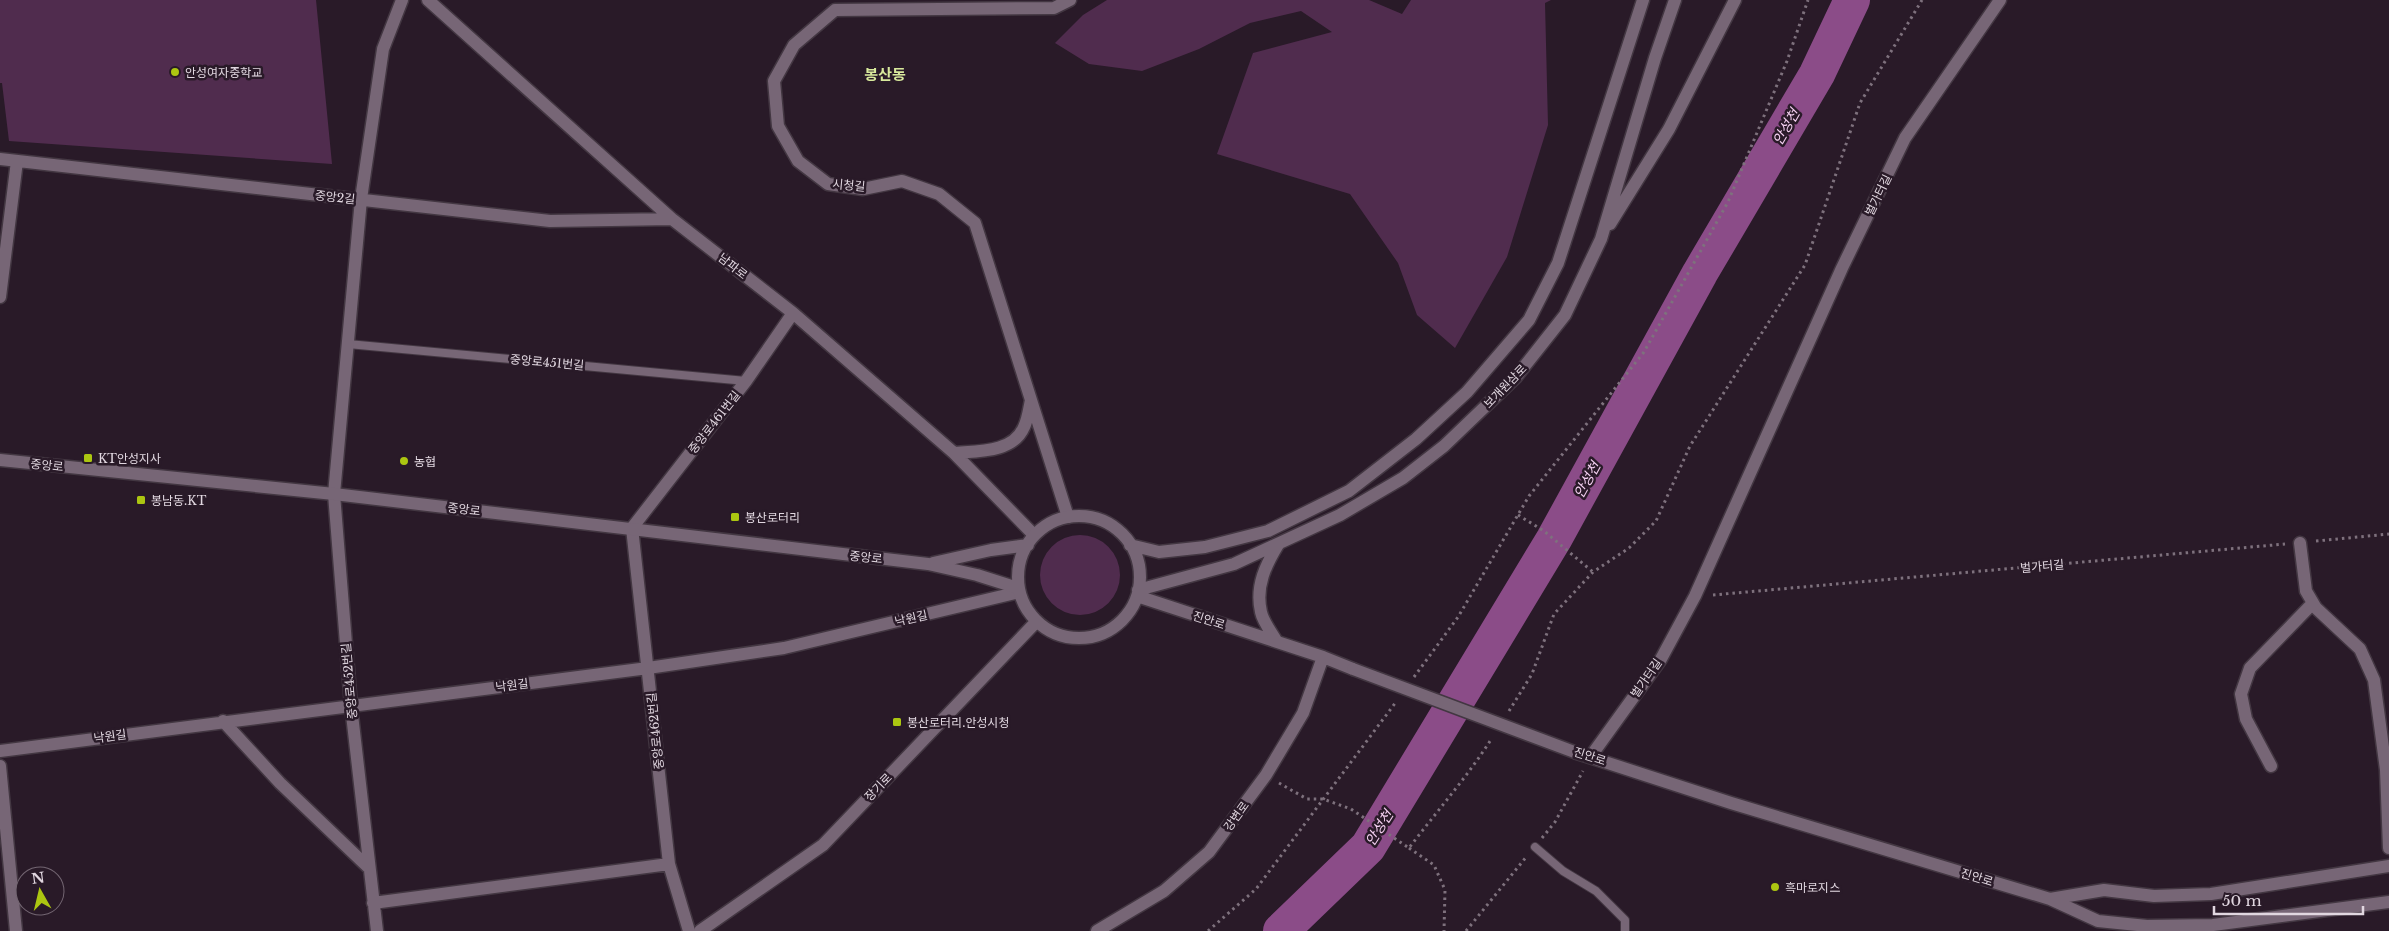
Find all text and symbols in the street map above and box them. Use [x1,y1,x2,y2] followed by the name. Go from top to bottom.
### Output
[185,65,262,80] place label: 안성여자중학교
[864,65,906,84] district label: 봉산동
[169,66,181,78] marker: 안성여자중학교
[1769,105,1804,148] water label: 안성천
[1862,172,1894,218] street label: 벌가터길
[832,176,866,194] street label: 시청길
[314,187,356,207] street label: 중앙2길
[715,250,751,282] street label: 남파로
[509,351,585,373] street label: 중앙로451번길
[1480,361,1530,411] street label: 보개원삼로
[685,388,743,456] street label: 중앙로461번길
[98,451,161,466] place label: KT안성지사
[82,452,94,464] marker: KT안성지사
[414,454,436,469] place label: 농협
[398,455,410,467] marker: 농협
[30,456,64,474] street label: 중앙로
[1570,458,1605,501] water label: 안성천
[151,493,207,508] place label: 봉남동.KT
[135,494,147,506] marker: 봉남동.KT
[447,500,481,518] street label: 중앙로
[745,510,800,525] place label: 봉산로터리
[729,511,741,523] marker: 봉산로터리
[849,548,883,566] street label: 중앙로
[2019,557,2065,575] street label: 벌가터길
[893,607,929,629] street label: 낙원길
[1191,608,1227,632] street label: 진안로
[338,642,360,720] street label: 중앙로452번길
[1627,656,1665,700] street label: 벌가터길
[495,676,529,694] street label: 낙원길
[643,692,667,770] street label: 중앙로462번길
[907,715,1010,730] place label: 봉산로터리.안성시청
[891,716,903,728] marker: 봉산로터리.안성시청
[93,726,127,746] street label: 낙원길
[1572,744,1608,768] street label: 진안로
[861,770,895,804] street label: 장기로
[1220,798,1252,834] street label: 강변로
[1361,806,1397,849] water label: 안성천
[1959,865,1995,889] street label: 진안로
[15,866,65,916] north arrow
[30,868,46,888] text: N
[1785,880,1840,895] place label: 흑마로지스
[1769,881,1781,893] marker: 흑마로지스
[2214,884,2363,916] scale bar
[2222,891,2262,910] text: 50 m

